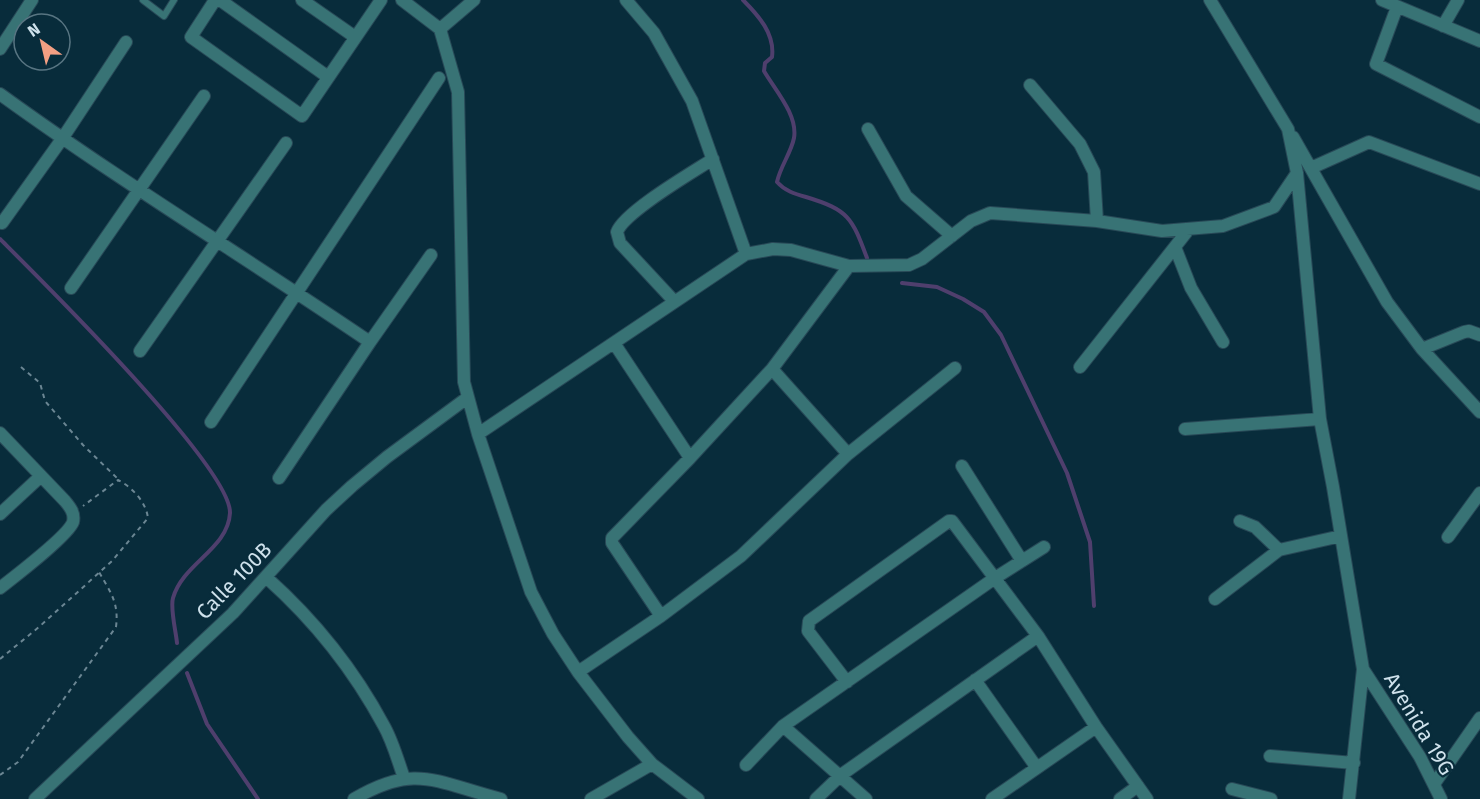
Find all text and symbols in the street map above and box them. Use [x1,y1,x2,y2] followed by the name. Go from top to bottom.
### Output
[12,12,72,72] north arrow
[24,19,44,41] text: N
[191,537,277,625] street label: Calle 100B
[1378,668,1460,780] street label: Avenida 19G

